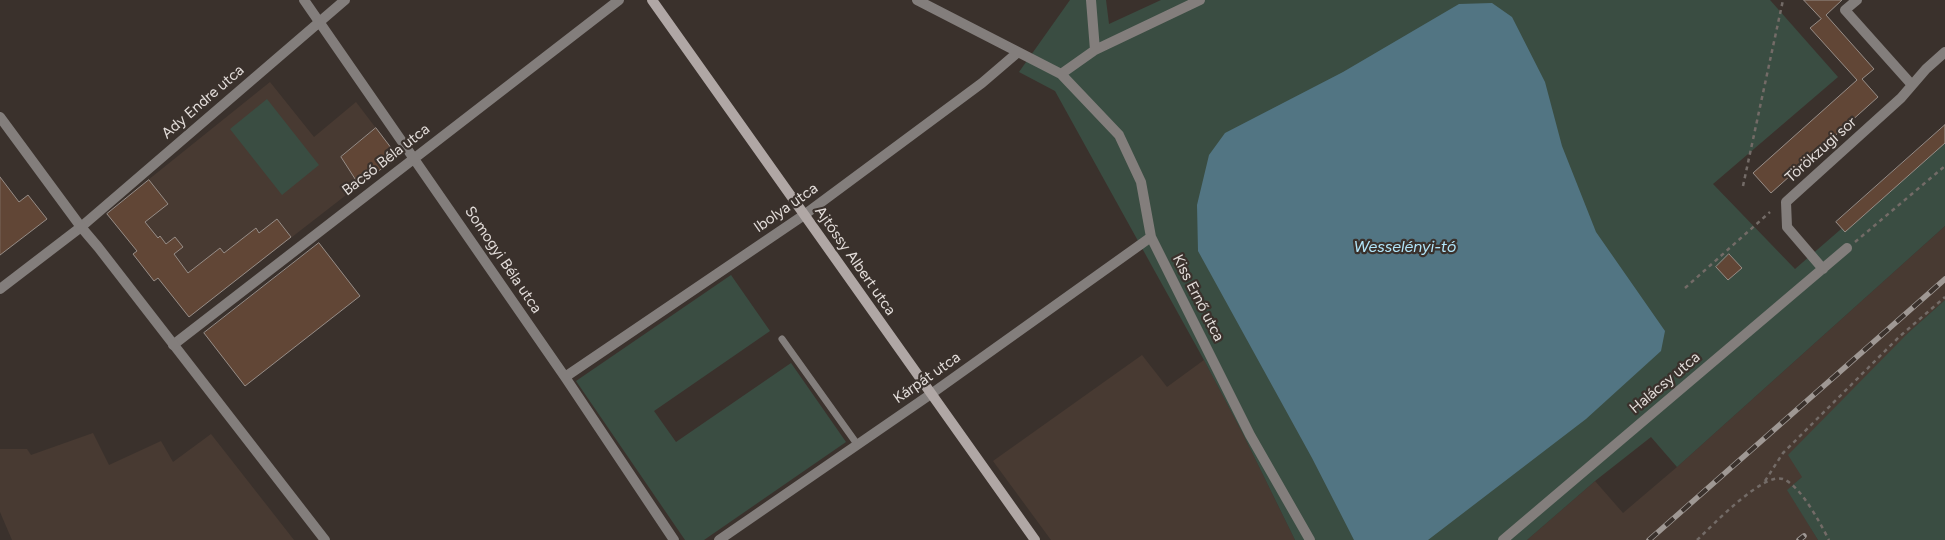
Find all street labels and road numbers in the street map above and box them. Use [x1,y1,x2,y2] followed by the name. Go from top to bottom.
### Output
[158,61,248,143] street label: Ady Endre utca
[1782,113,1860,187] street label: Törökzugi sor
[339,120,433,200] street label: Bacsó Béla utca
[751,179,821,237] street label: Ibolya utca
[461,203,545,317] street label: Somogyi Béla utca
[811,203,899,319] street label: Ajtóssy Albert utca
[1168,252,1228,344] street label: Kiss Ernő utca
[890,348,964,408] street label: Kárpát utca
[1626,348,1704,418] street label: Halácsy utca

